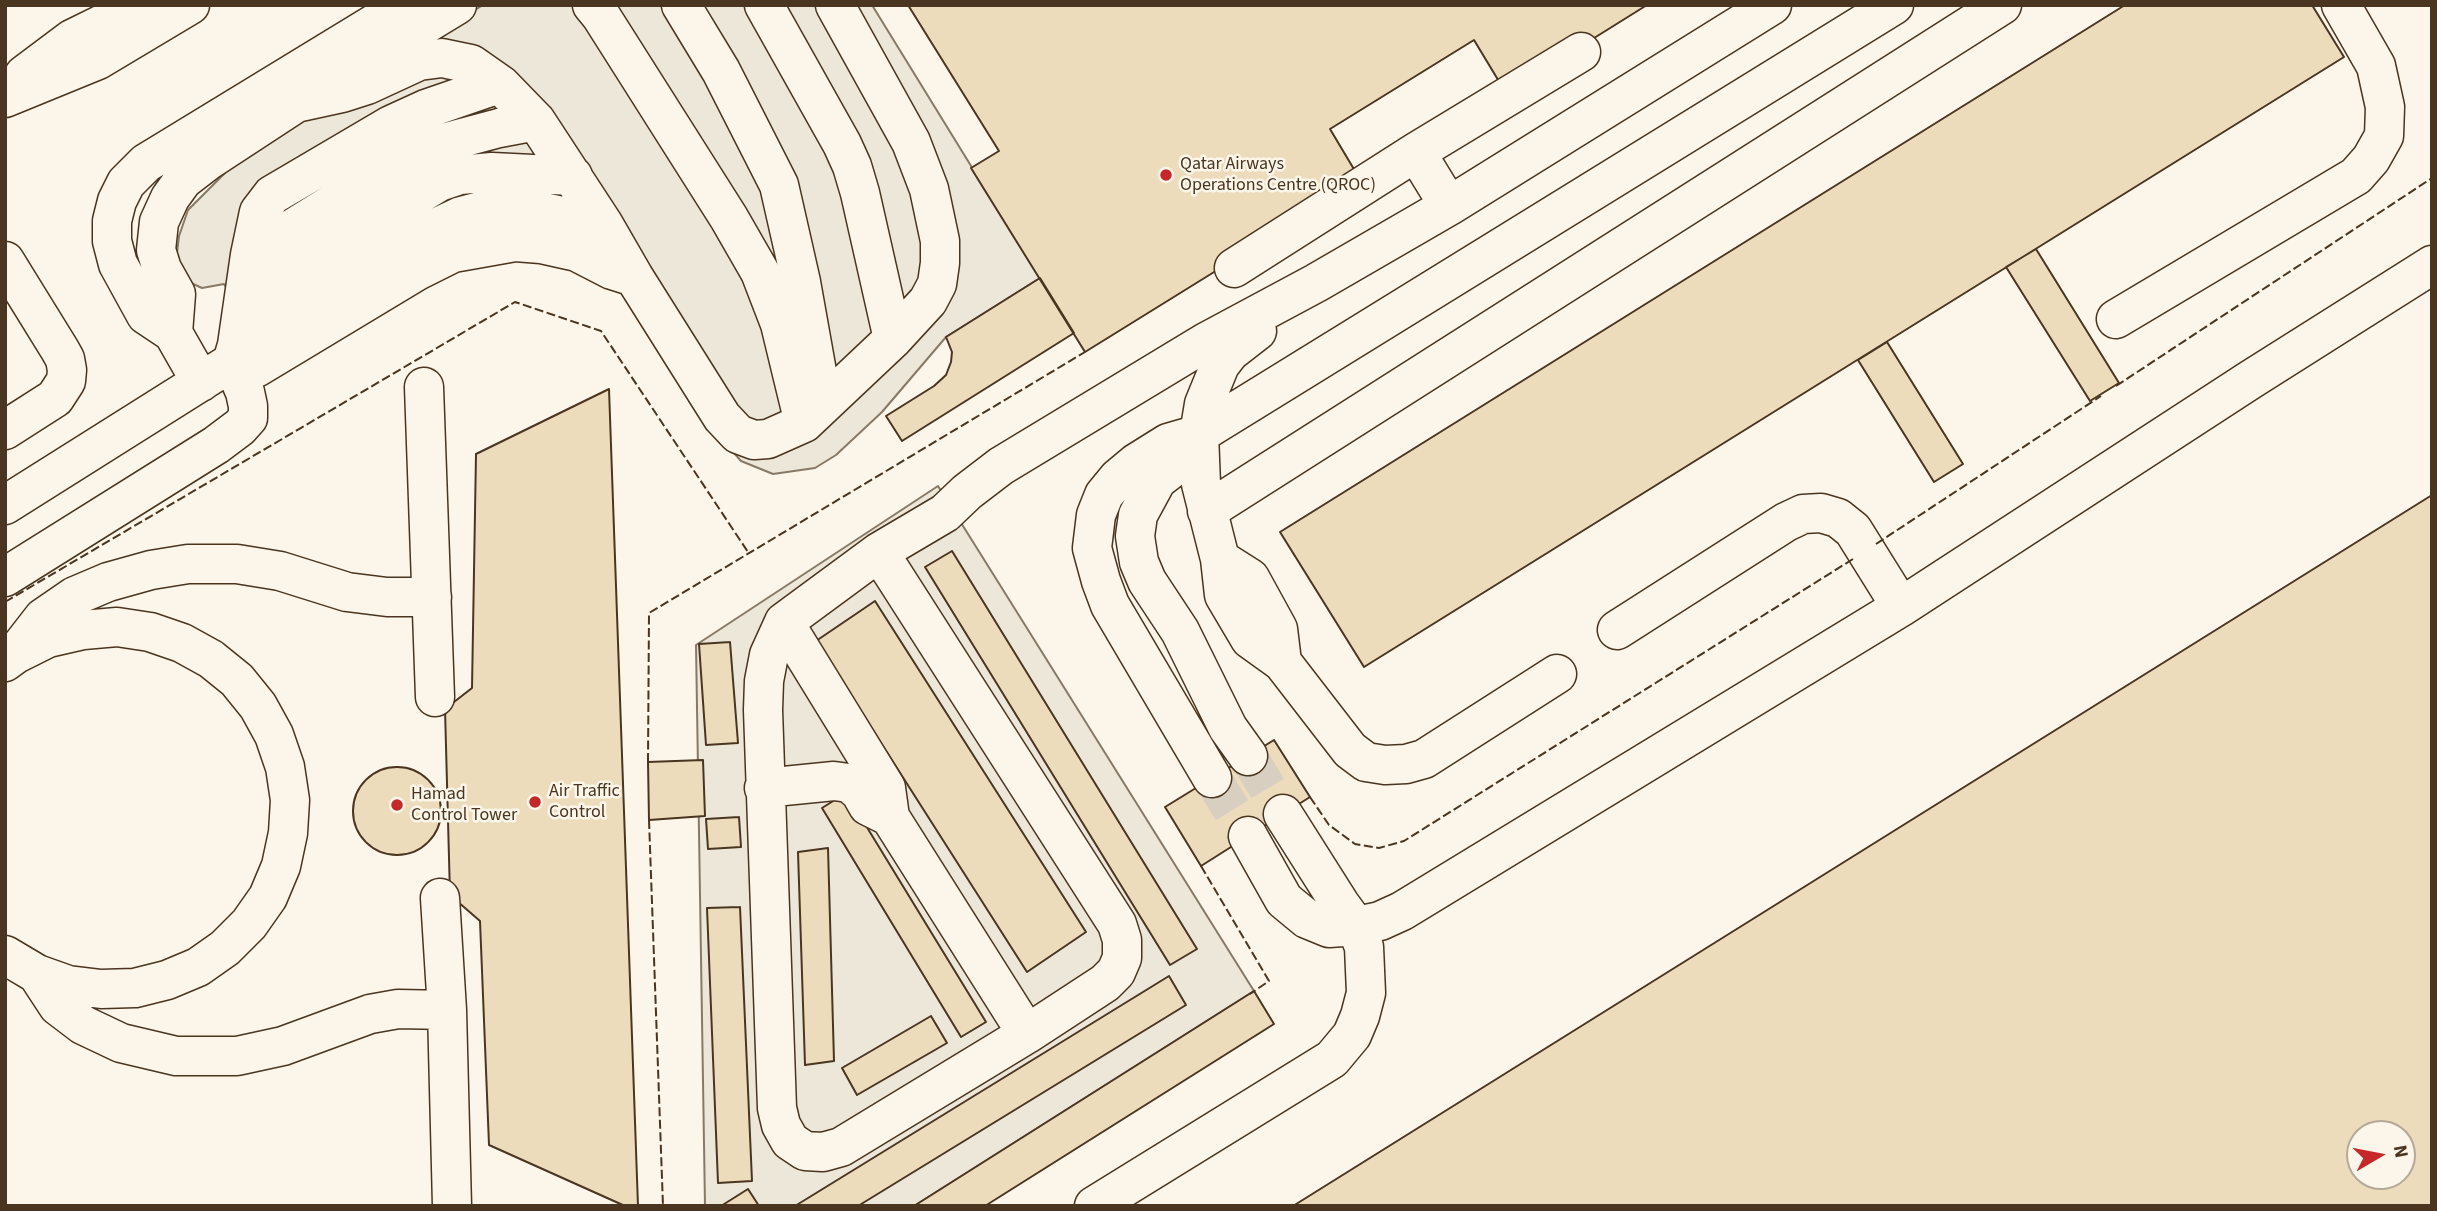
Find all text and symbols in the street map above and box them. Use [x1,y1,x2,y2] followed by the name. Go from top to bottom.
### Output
[1180,154,1376,196] place label: Qatar Airways Operations Centre (QROC)
[1158,167,1174,183] marker: Qatar Airways Operations Centre (QROC)
[549,781,620,824] place label: Air Traffic Control
[411,784,517,826] place label: Hamad Control Tower
[527,794,543,810] marker: Air Traffic Control
[389,797,405,813] marker: Hamad Control Tower
[2346,1120,2416,1190] north arrow
[2386,1143,2415,1160] text: N

